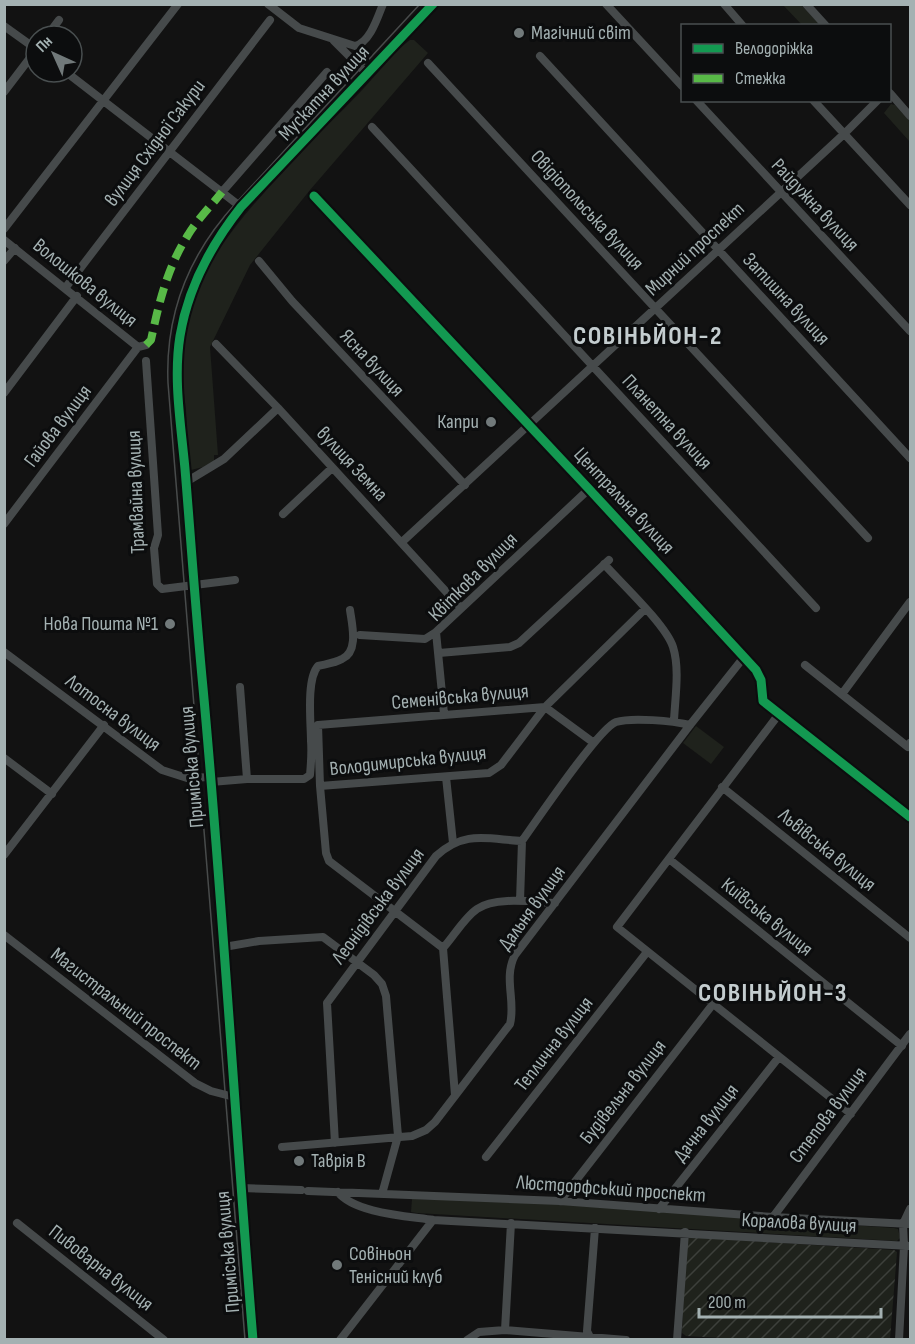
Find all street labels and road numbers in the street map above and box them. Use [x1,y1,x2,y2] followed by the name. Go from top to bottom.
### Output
[274,40,374,146] street label: Мускатна вулиця
[100,75,210,211] street label: вулиця Східної Сакури
[525,145,649,275] street label: Овідіопольська вулиця
[766,154,864,256] street label: Райдужна вулиця
[640,197,750,301] street label: Мирний проспект
[28,234,142,332] street label: Волошкова вулиця
[737,248,835,350] street label: Затишна вулиця
[335,324,409,402] street label: Ясна вулиця
[617,370,717,474] street label: Планетна вулиця
[19,380,97,472] street label: Гайова вулиця
[311,422,393,506] street label: вулиця Земна
[122,430,150,554] street label: Трамвайна вулиця
[569,443,679,559] street label: Центральна вулиця
[423,527,523,627] street label: Квіткова вулиця
[60,669,165,757] street label: Лотосна вулиця
[390,679,530,715] street label: Семенівська вулиця
[175,705,209,829] street label: Приміська вулиця
[328,741,488,781] street label: Володимирська вулиця
[773,803,881,897] street label: Львівська вулиця
[326,843,429,970] street label: Леонідівська вулиця
[493,861,571,955] street label: Дальня вулиця
[716,873,818,961] street label: Київська вулиця
[46,943,206,1075] street label: Магистральний проспект
[510,992,598,1096] street label: Теплична вулиця
[575,1035,671,1149] street label: Будівельна вулиця
[784,1062,872,1168] street label: Степова вулиця
[668,1079,744,1167] street label: Дачна вулиця
[515,1170,706,1208] street label: Люстдорфський проспект
[211,1190,245,1314] street label: Приміська вулиця
[741,1208,857,1238] street label: Коралова вулиця
[44,1220,158,1316] street label: Пивоварна вулиця

